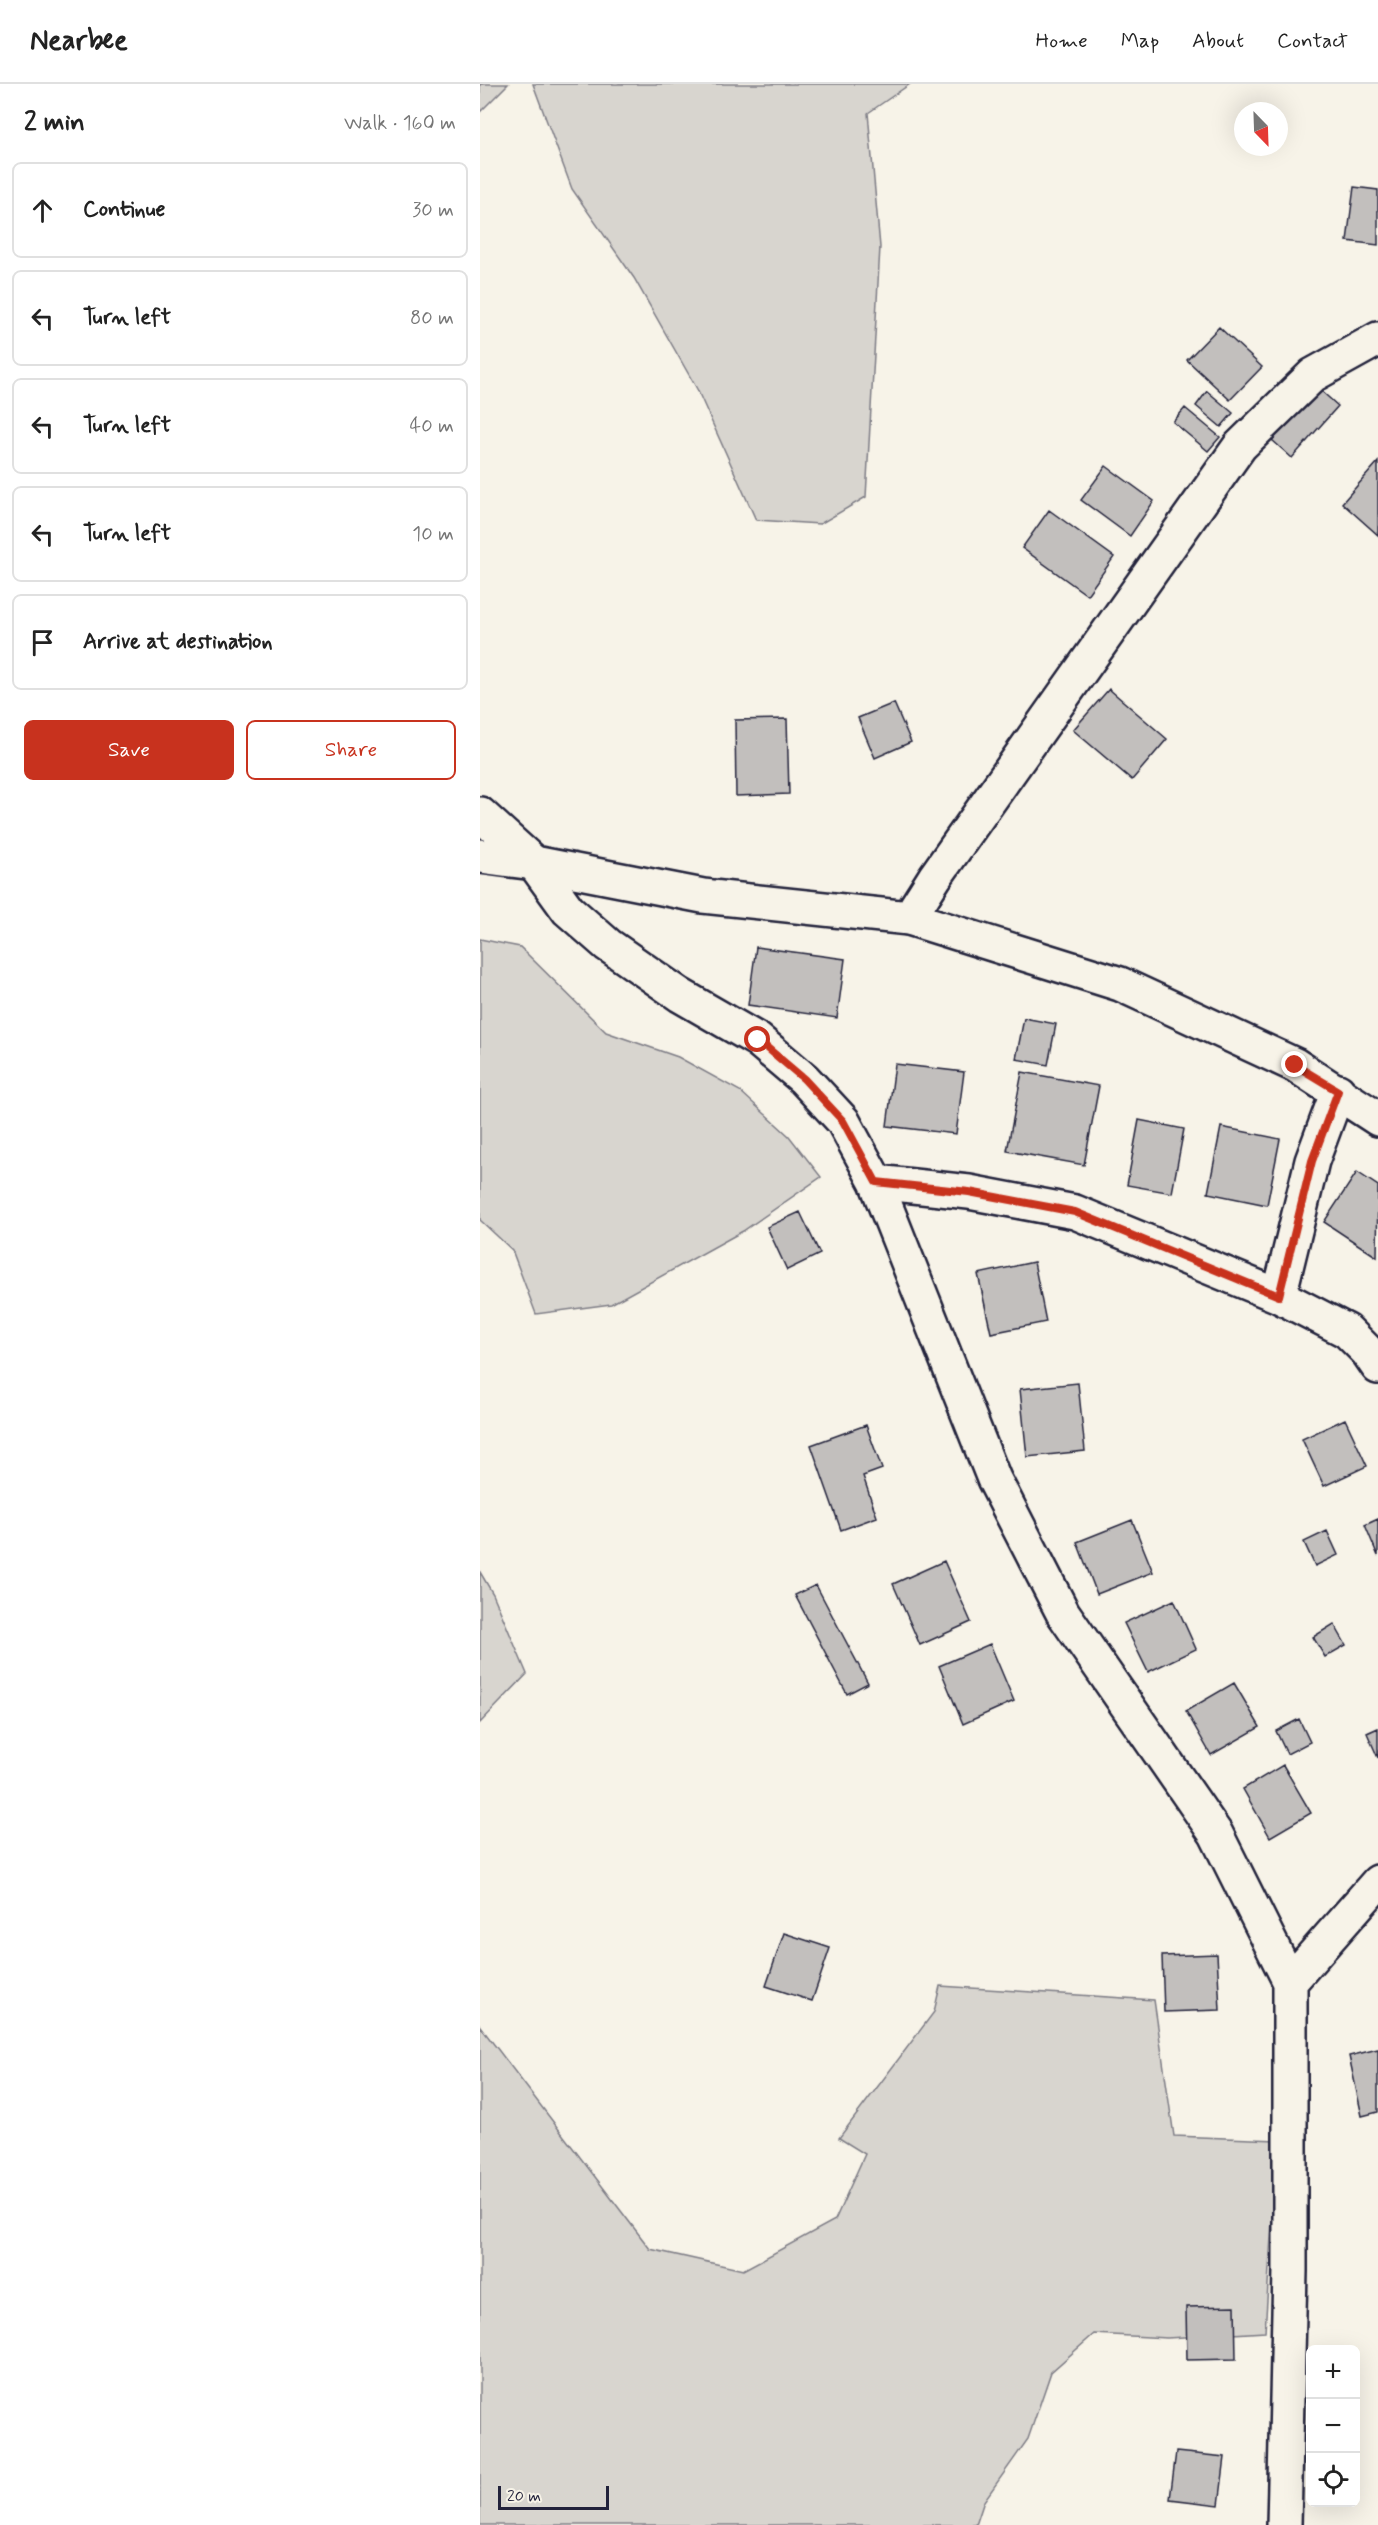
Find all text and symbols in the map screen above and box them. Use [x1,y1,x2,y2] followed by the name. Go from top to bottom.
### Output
[30,23,128,60] text: Nearbee
[1036,27,1088,55] text: Home
[1121,27,1159,55] text: Map
[1192,27,1244,55] text: About
[1277,27,1348,55] text: Contact
[1234,102,1288,156] north arrow
[24,106,85,140] text: 2 min
[344,110,456,137] text: Walk · 160 m
[26,194,59,227] icon: ahead
[83,196,165,224] text: Continue
[412,197,454,224] text: 30 m
[26,302,59,335] icon: left
[83,304,171,332] text: Turn left
[410,305,454,332] text: 80 m
[26,410,59,443] icon: left
[83,412,171,440] text: Turn left
[410,413,454,440] text: 40 m
[26,518,59,551] icon: left
[83,520,171,548] text: Turn left
[412,521,454,548] text: 10 m
[26,626,59,659] icon: arrive
[83,628,273,656] text: Arrive at destination
[24,720,234,780] button: Save
[246,720,456,780] button: Share
[744,1026,770,1052] route start
[1281,1051,1307,1077] route end
[1306,2345,1360,2507] map controls
[1306,2345,1360,2399] button: +
[1306,2399,1360,2453] button: −
[1306,2453,1360,2507] button: locate
[498,2483,609,2510] scale bar
[507,2486,541,2507] text: 20 m

